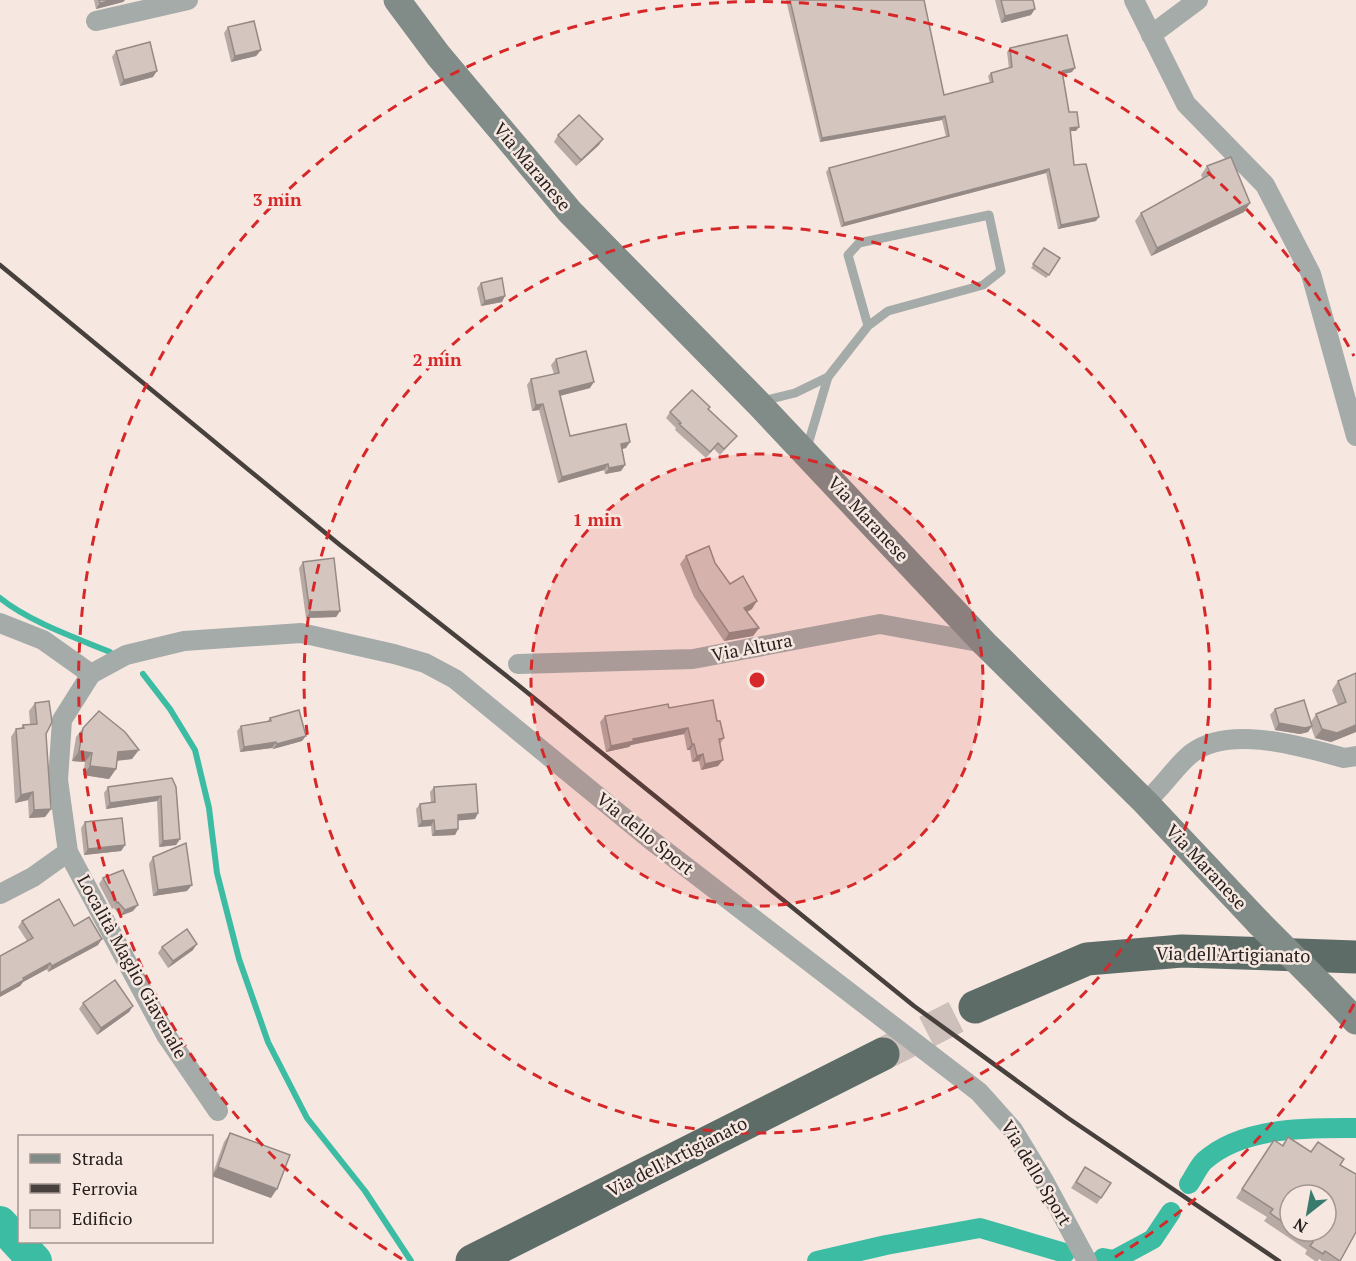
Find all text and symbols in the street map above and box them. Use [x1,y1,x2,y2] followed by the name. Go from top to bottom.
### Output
[489,117,577,216] street label: Via Maranese
[252,187,302,211] text: 3 min
[412,347,462,371] text: 2 min
[823,470,915,566] street label: Via Maranese
[572,507,622,531] text: 1 min
[709,627,794,667] street label: Via Altura
[747,670,767,690] centre of rings
[592,787,700,880] street label: Via dello Sport
[1161,818,1253,914] street label: Via Maranese
[72,870,193,1063] street label: Località Maglio Giavenale
[1156,941,1311,967] street label: Via dell'Artigianato
[602,1110,751,1202] street label: Via dell'Artigianato
[996,1115,1078,1230] street label: Via dello Sport
[18,1135,213,1243] legend
[72,1146,123,1170] text: Strada
[72,1176,138,1200] text: Ferrovia
[1278,1183,1338,1243] north arrow
[72,1206,132,1230] text: Edificio
[1289,1213,1311,1238] text: N

